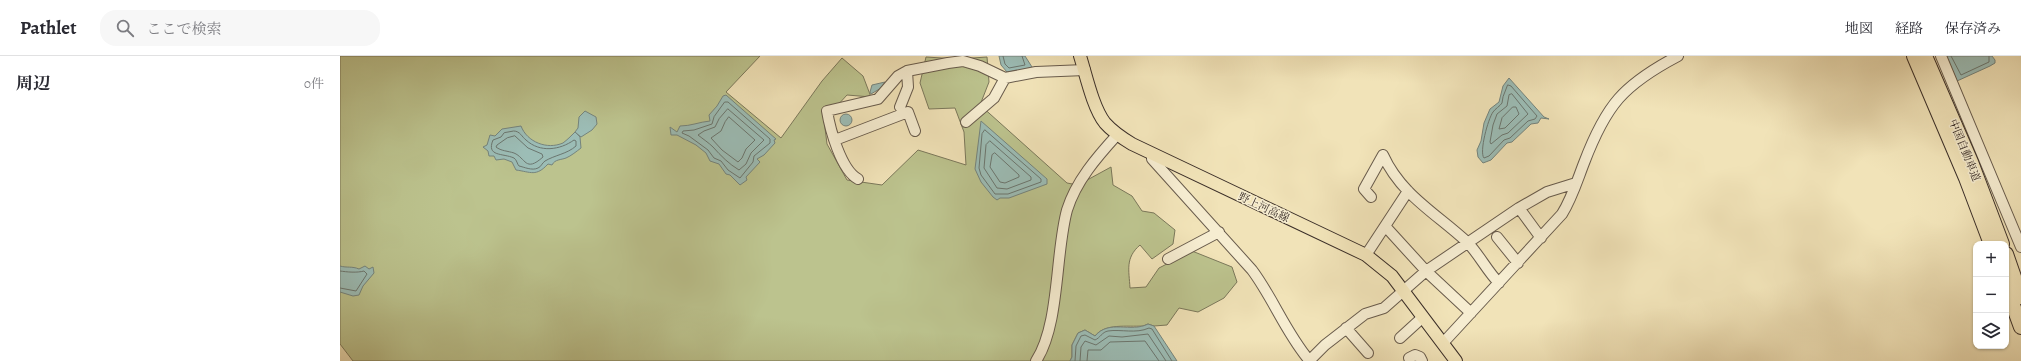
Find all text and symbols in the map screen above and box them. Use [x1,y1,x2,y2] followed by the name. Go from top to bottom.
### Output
[100,10,380,46] search box
[20,15,76,41] text: Pathlet
[114,17,136,39] icon: search
[146,19,221,39] text: ここで検索
[1845,19,1873,38] text: 地図
[1895,19,1923,38] text: 経路
[1945,19,2001,38] text: 保存済み
[16,72,50,95] text: 周辺
[304,75,324,92] text: 0件
[1945,117,1984,184] street label: 中国自動車道
[1236,189,1292,226] street label: 野上河高線
[1973,241,2009,349] map controls
[1973,241,2009,277] button: +
[1973,277,2009,313] button: −
[1973,313,2009,349] button: layers

